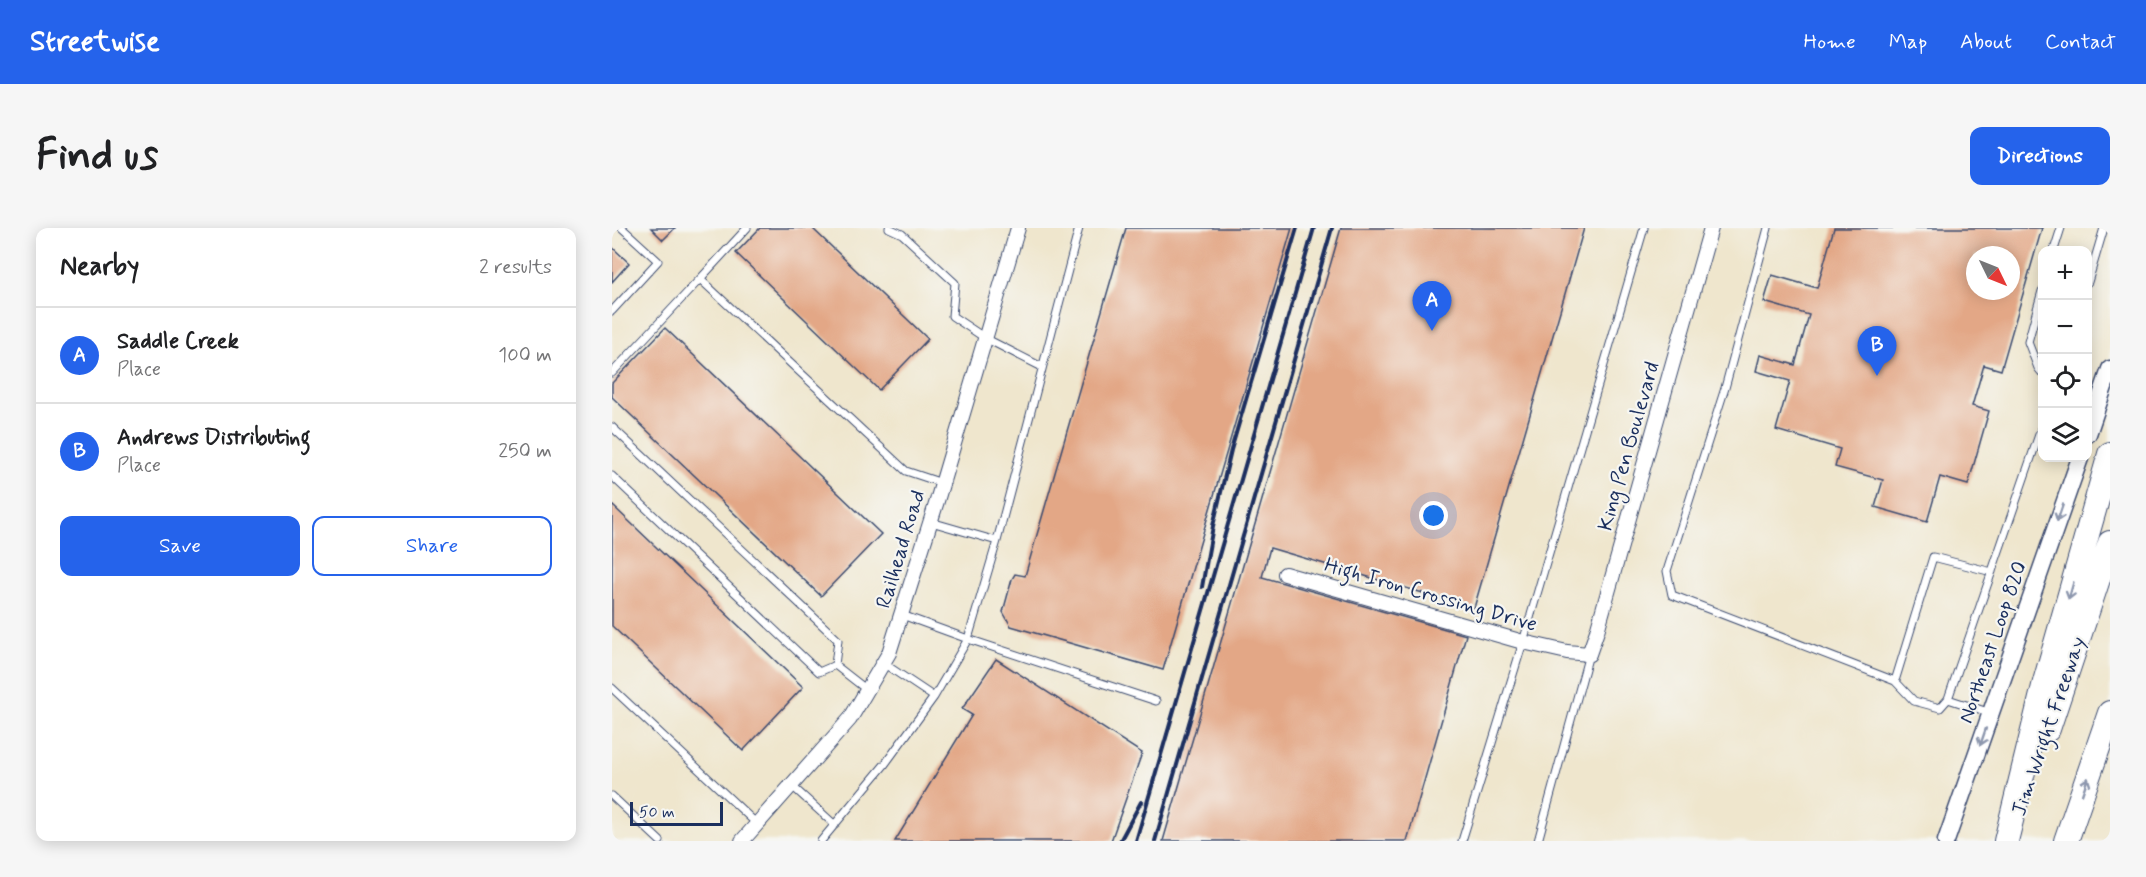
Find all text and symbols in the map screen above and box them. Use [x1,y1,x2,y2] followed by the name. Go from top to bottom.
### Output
[30,24,160,61] text: Streetwise
[1804,28,1856,56] text: Home
[1889,28,1927,56] text: Map
[1960,28,2012,56] text: About
[2045,28,2116,56] text: Contact
[1970,127,2110,185] button: Directions
[36,129,158,184] text: Find us
[1966,246,2020,300] north arrow
[2038,246,2092,462] map controls
[2038,246,2092,300] button: +
[60,250,139,284] text: Nearby
[479,254,552,281] text: 2 results
[1412,282,1452,331] pin: A
[2038,300,2092,354] button: −
[1858,326,1896,376] pin: B
[117,328,239,356] text: Saddle Creek
[73,342,86,369] text: A
[498,342,552,369] text: 100 m
[2038,354,2092,408] button: locate
[117,356,161,383] text: Place
[1591,358,1667,534] street label: King Pen Boulevard
[2038,408,2092,462] button: layers
[117,424,311,452] text: Andrews Distributing
[73,438,86,465] text: B
[498,438,552,465] text: 250 m
[117,452,161,479] text: Place
[870,487,932,612] street label: Railhead Road
[1419,501,1448,530] your location
[2054,503,2065,522] one-way arrow
[60,516,300,576] button: Save
[312,516,552,576] button: Share
[1321,551,1540,641] street label: High Iron Crossing Drive
[1952,557,2034,727] street label: Northeast Loop 820
[2065,581,2076,600] one-way arrow
[2005,633,2095,820] street label: Jim Wright Freeway
[1977,727,1988,746] one-way arrow
[2080,777,2091,796] one-way arrow
[630,799,723,826] scale bar
[639,802,675,823] text: 50 m

